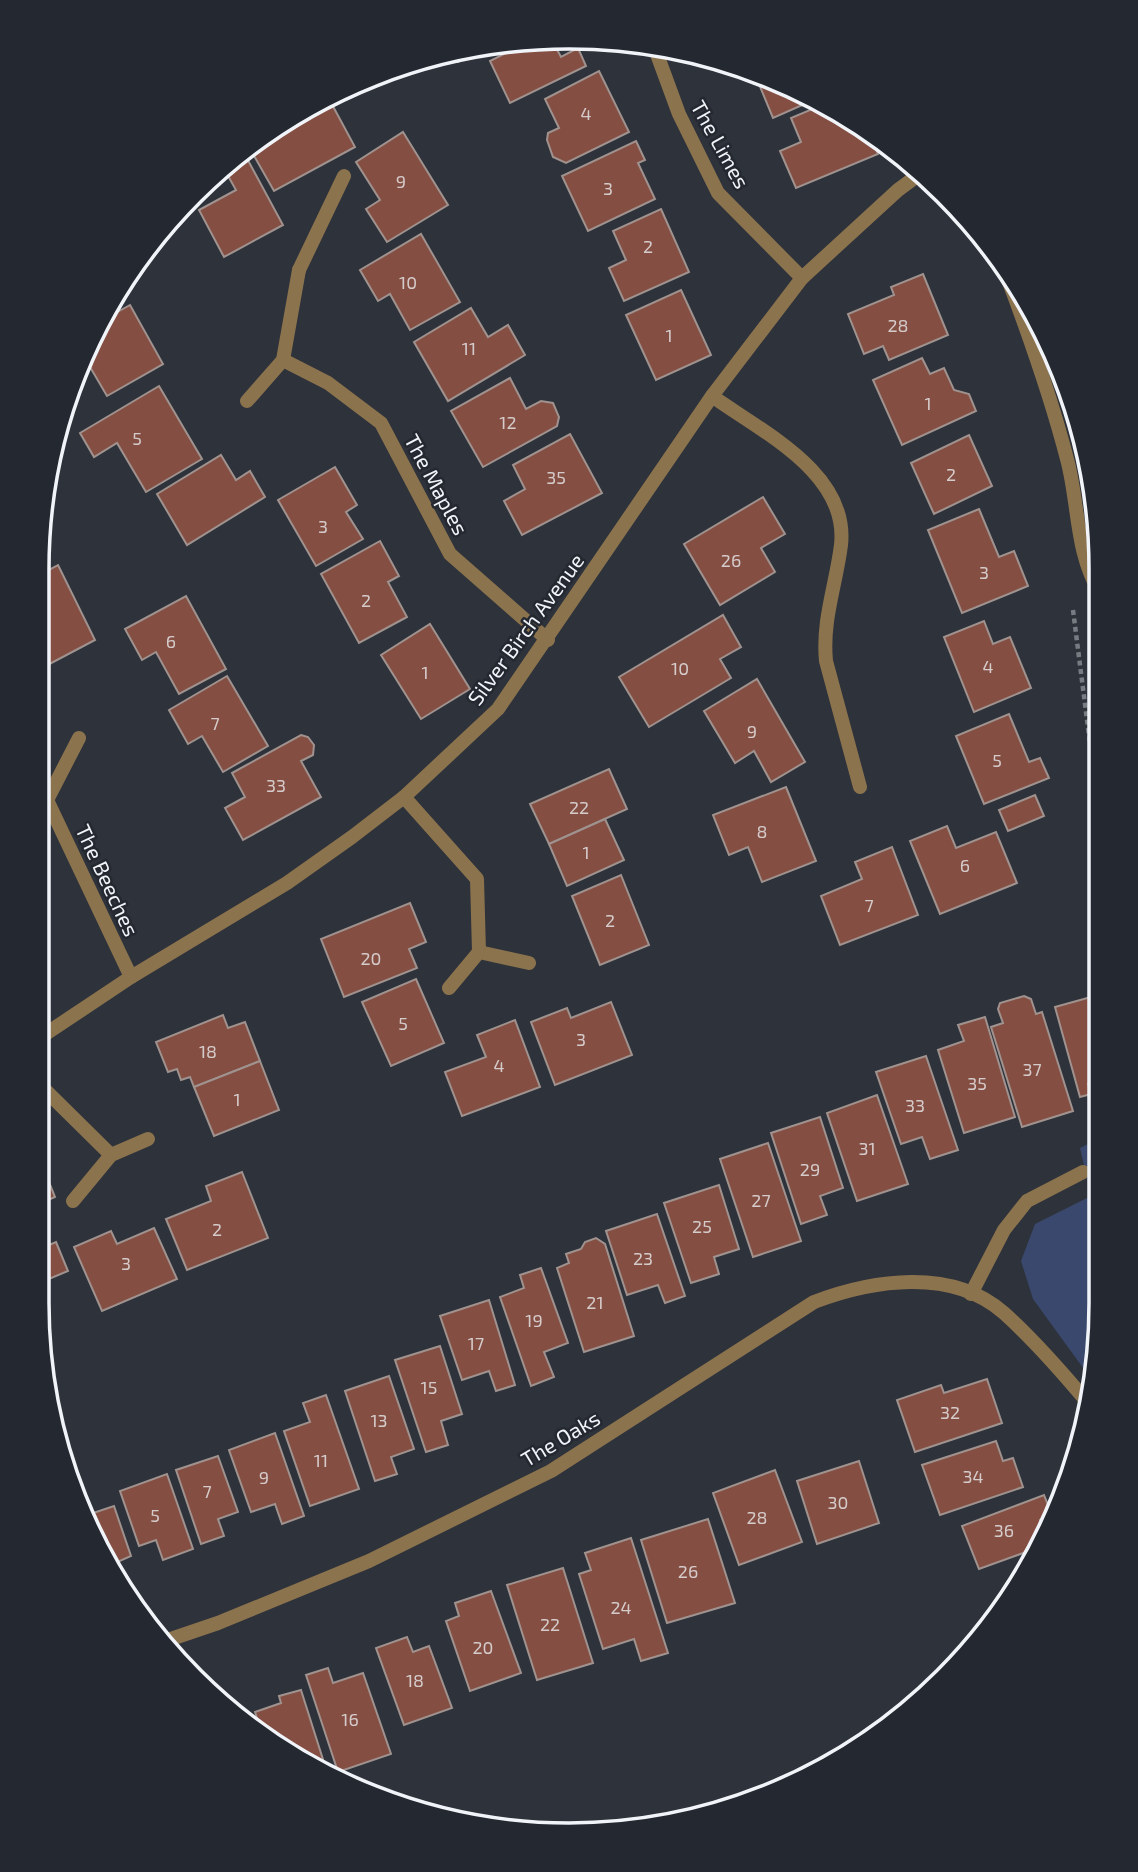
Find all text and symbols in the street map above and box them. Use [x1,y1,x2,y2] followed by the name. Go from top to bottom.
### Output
[687,96,755,192] street label: The Limes
[580,102,592,124] house number: 4
[396,170,406,192] house number: 9
[603,177,613,199] house number: 3
[643,235,653,257] house number: 2
[399,271,417,293] house number: 10
[887,314,909,336] house number: 28
[665,324,673,346] house number: 1
[462,337,476,359] house number: 11
[924,392,932,414] house number: 1
[499,411,517,433] house number: 12
[132,427,142,449] house number: 5
[400,429,474,539] street label: The Maples
[946,463,956,485] house number: 2
[546,466,566,488] house number: 35
[318,515,328,537] house number: 3
[462,548,588,710] street label: Silver Birch Avenue
[721,549,741,571] house number: 26
[979,561,989,583] house number: 3
[361,589,371,611] house number: 2
[166,630,176,652] house number: 6
[982,655,994,677] house number: 4
[671,657,689,679] house number: 10
[421,661,429,683] house number: 1
[210,712,220,734] house number: 7
[747,720,757,742] house number: 9
[992,749,1002,771] house number: 5
[266,774,286,796] house number: 33
[569,796,589,818] house number: 22
[71,820,145,940] street label: The Beeches
[757,820,767,842] house number: 8
[582,841,590,863] house number: 1
[960,854,970,876] house number: 6
[864,894,874,916] house number: 7
[605,909,615,931] house number: 2
[361,947,381,969] house number: 20
[398,1012,408,1034] house number: 5
[576,1028,586,1050] house number: 3
[199,1040,217,1062] house number: 18
[493,1054,505,1076] house number: 4
[1022,1058,1042,1080] house number: 37
[967,1072,987,1094] house number: 35
[233,1088,241,1110] house number: 1
[905,1094,925,1116] house number: 33
[858,1137,876,1159] house number: 31
[800,1158,820,1180] house number: 29
[751,1189,771,1211] house number: 27
[692,1215,712,1237] house number: 25
[212,1218,222,1240] house number: 2
[633,1247,653,1269] house number: 23
[121,1252,131,1274] house number: 3
[586,1291,604,1313] house number: 21
[525,1309,543,1331] house number: 19
[468,1332,484,1354] house number: 17
[421,1376,437,1398] house number: 15
[940,1401,960,1423] house number: 32
[516,1405,604,1471] street label: The Oaks
[370,1409,388,1431] house number: 13
[314,1449,328,1471] house number: 11
[962,1465,984,1487] house number: 34
[259,1466,269,1488] house number: 9
[202,1480,212,1502] house number: 7
[828,1491,848,1513] house number: 30
[150,1504,160,1526] house number: 5
[746,1506,768,1528] house number: 28
[994,1519,1014,1541] house number: 36
[678,1560,698,1582] house number: 26
[610,1596,632,1618] house number: 24
[540,1613,560,1635] house number: 22
[473,1636,493,1658] house number: 20
[406,1669,424,1691] house number: 18
[341,1708,359,1730] house number: 16

